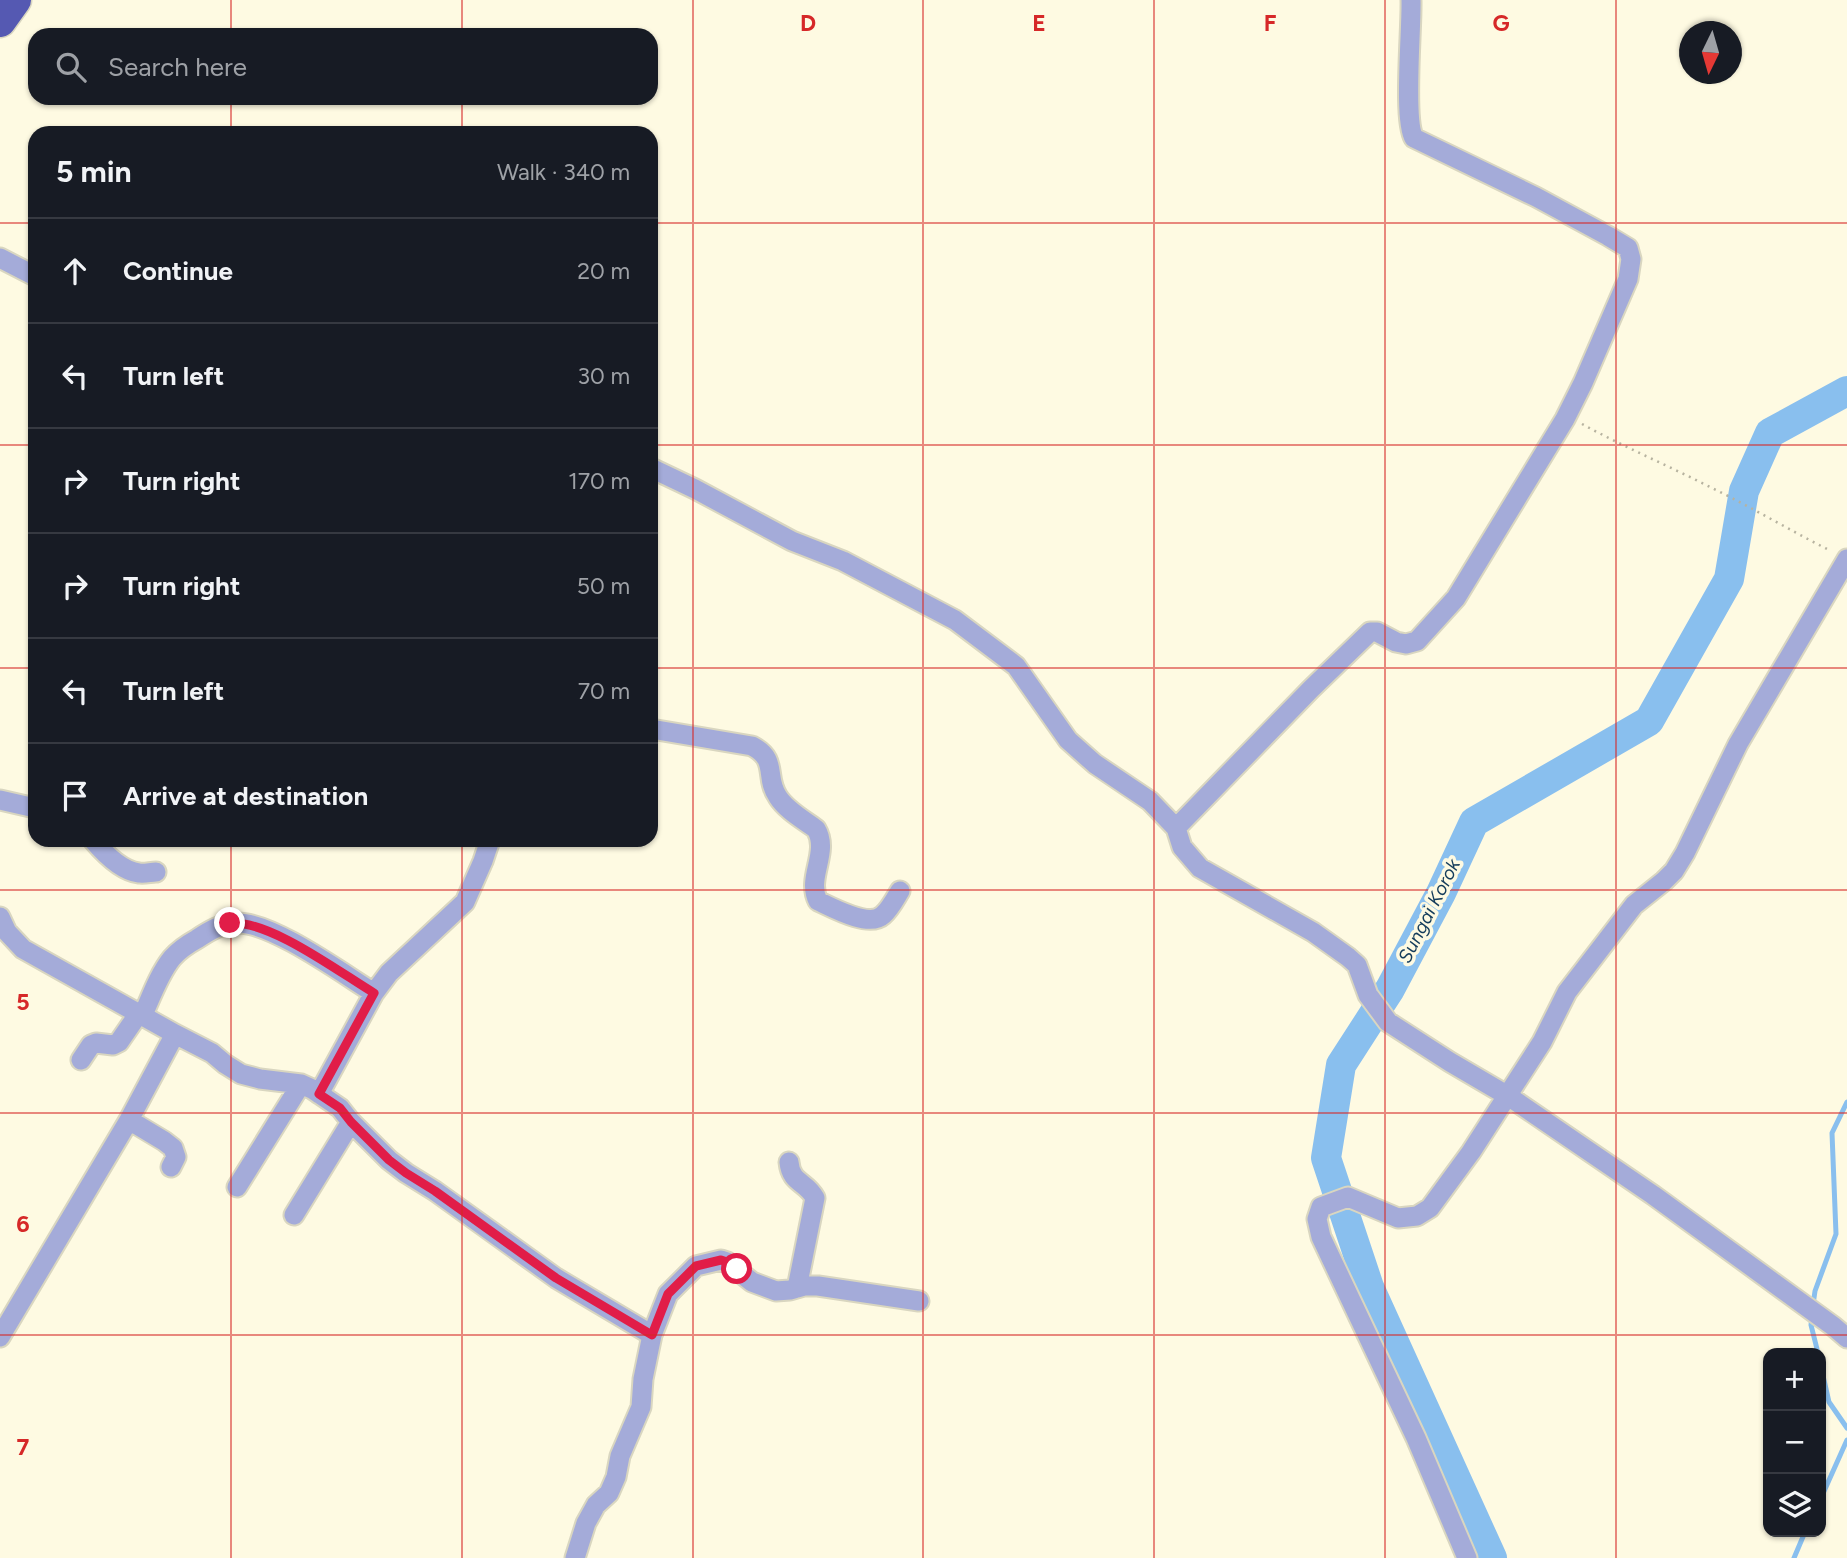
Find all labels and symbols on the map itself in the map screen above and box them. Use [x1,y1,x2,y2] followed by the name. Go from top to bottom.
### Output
[800,9,816,37] text: D
[1032,9,1046,37] text: E
[1264,9,1277,37] text: F
[1492,9,1510,37] text: G
[1679,21,1742,84] north arrow
[1393,855,1465,967] water label: Sungai Korok
[214,907,245,938] route end
[16,988,30,1016] text: 5
[16,1210,30,1238] text: 6
[721,1253,752,1284] route start
[17,1433,30,1461] text: 7

